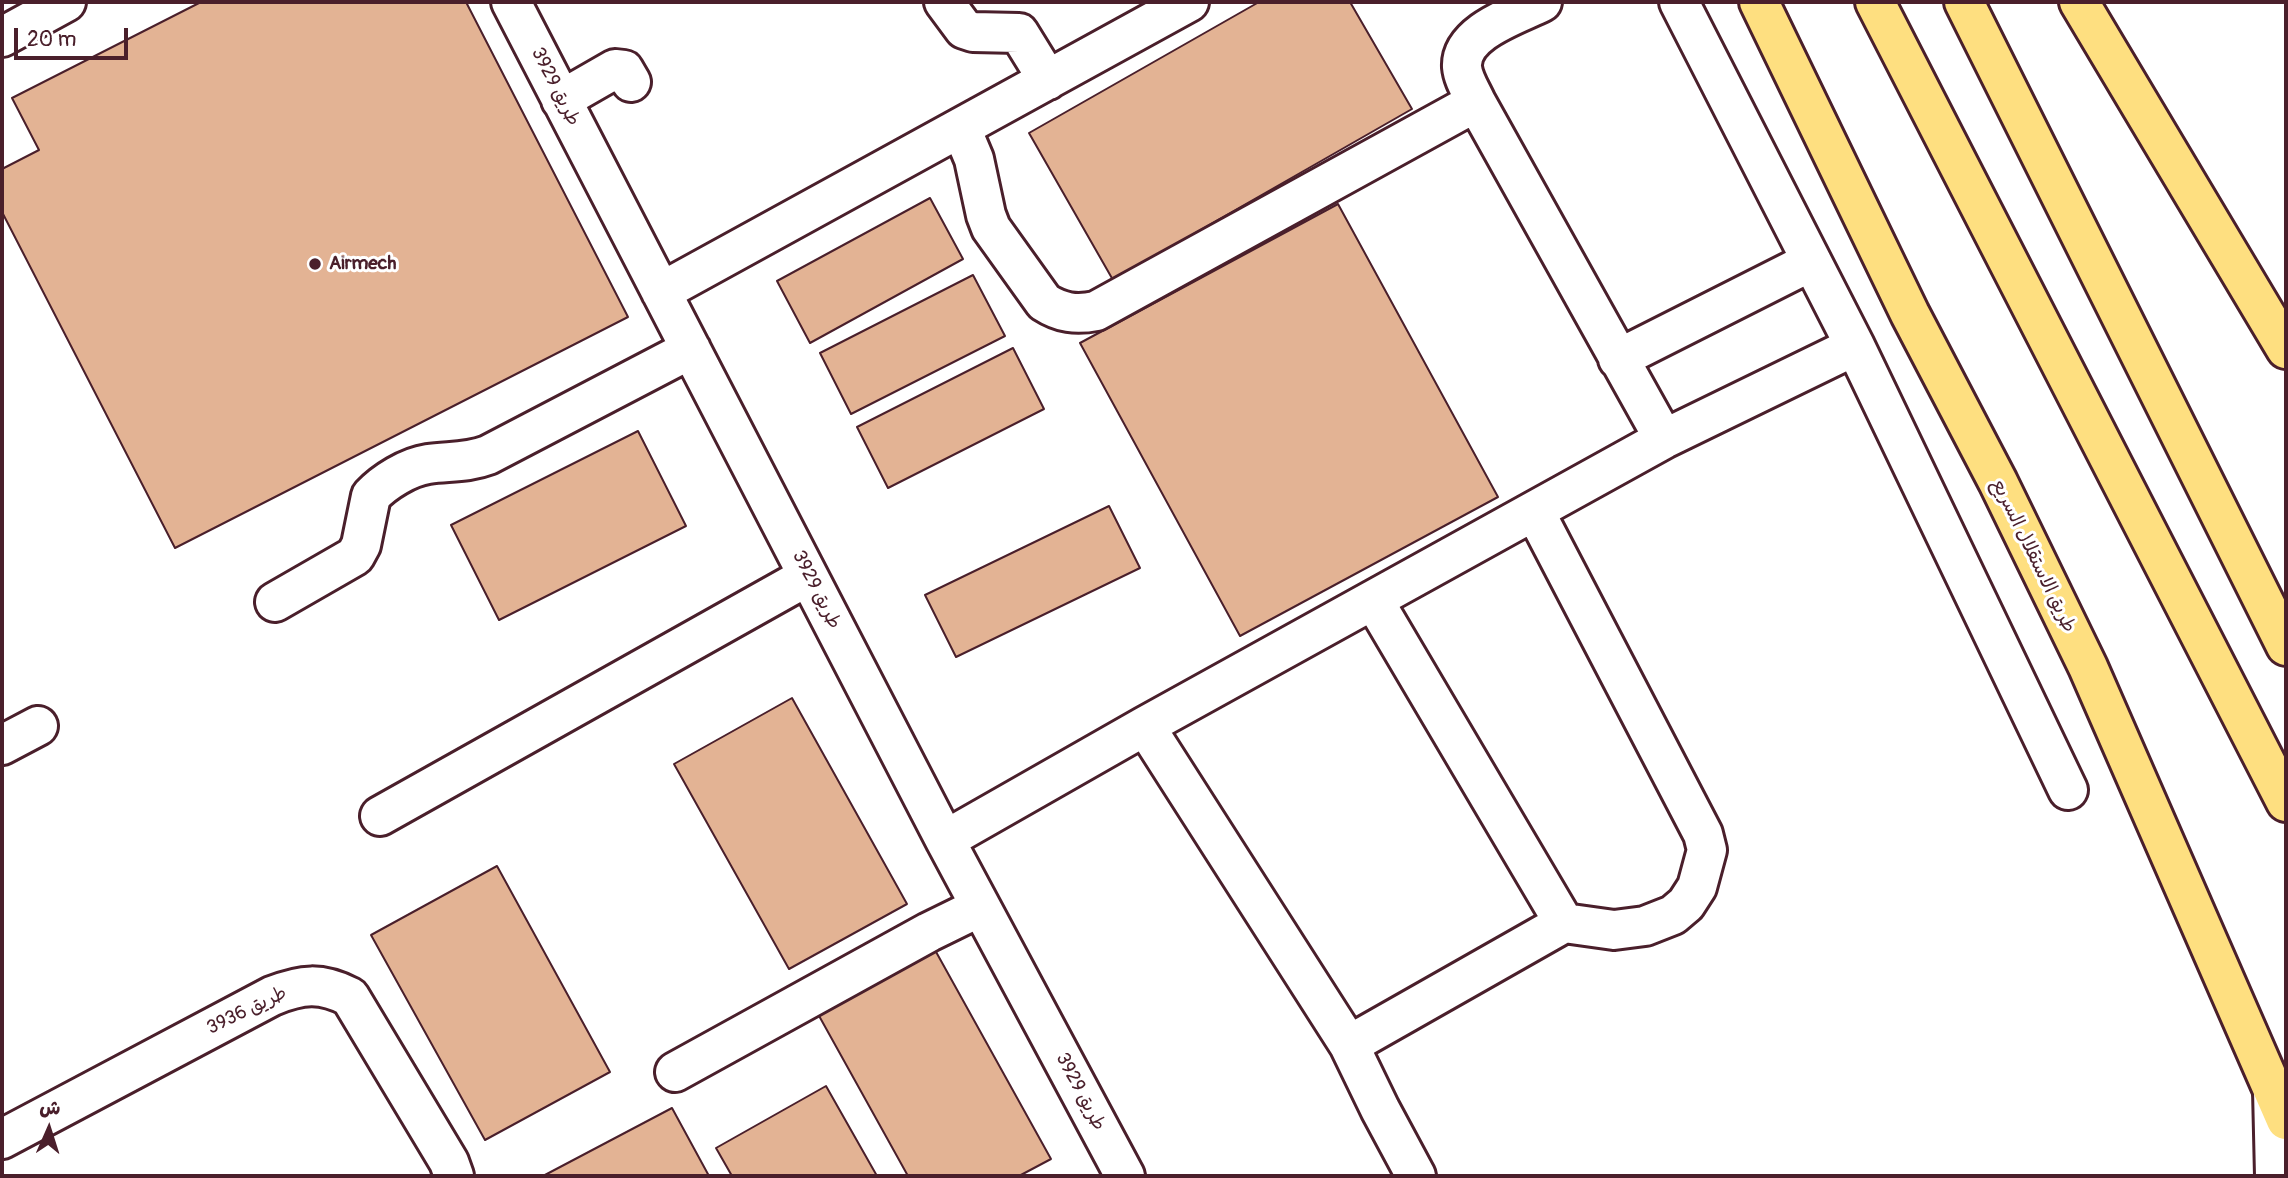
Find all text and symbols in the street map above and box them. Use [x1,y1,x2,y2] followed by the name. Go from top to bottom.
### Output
[18,14,131,58] scale bar
[27,26,76,53] text: 20 m
[526,44,584,130] street label: طريق 3929
[329,253,396,275] place label: Airmech
[307,256,323,272] marker: Airmech
[1986,475,2080,637] street label: طريق الاستقلال السريع
[787,547,845,633] street label: طريق 3929
[203,982,291,1040] street label: طريق 3936
[1050,1049,1110,1135] street label: طريق 3929
[14,1094,84,1164] north arrow
[39,1095,61,1121] text: ش

